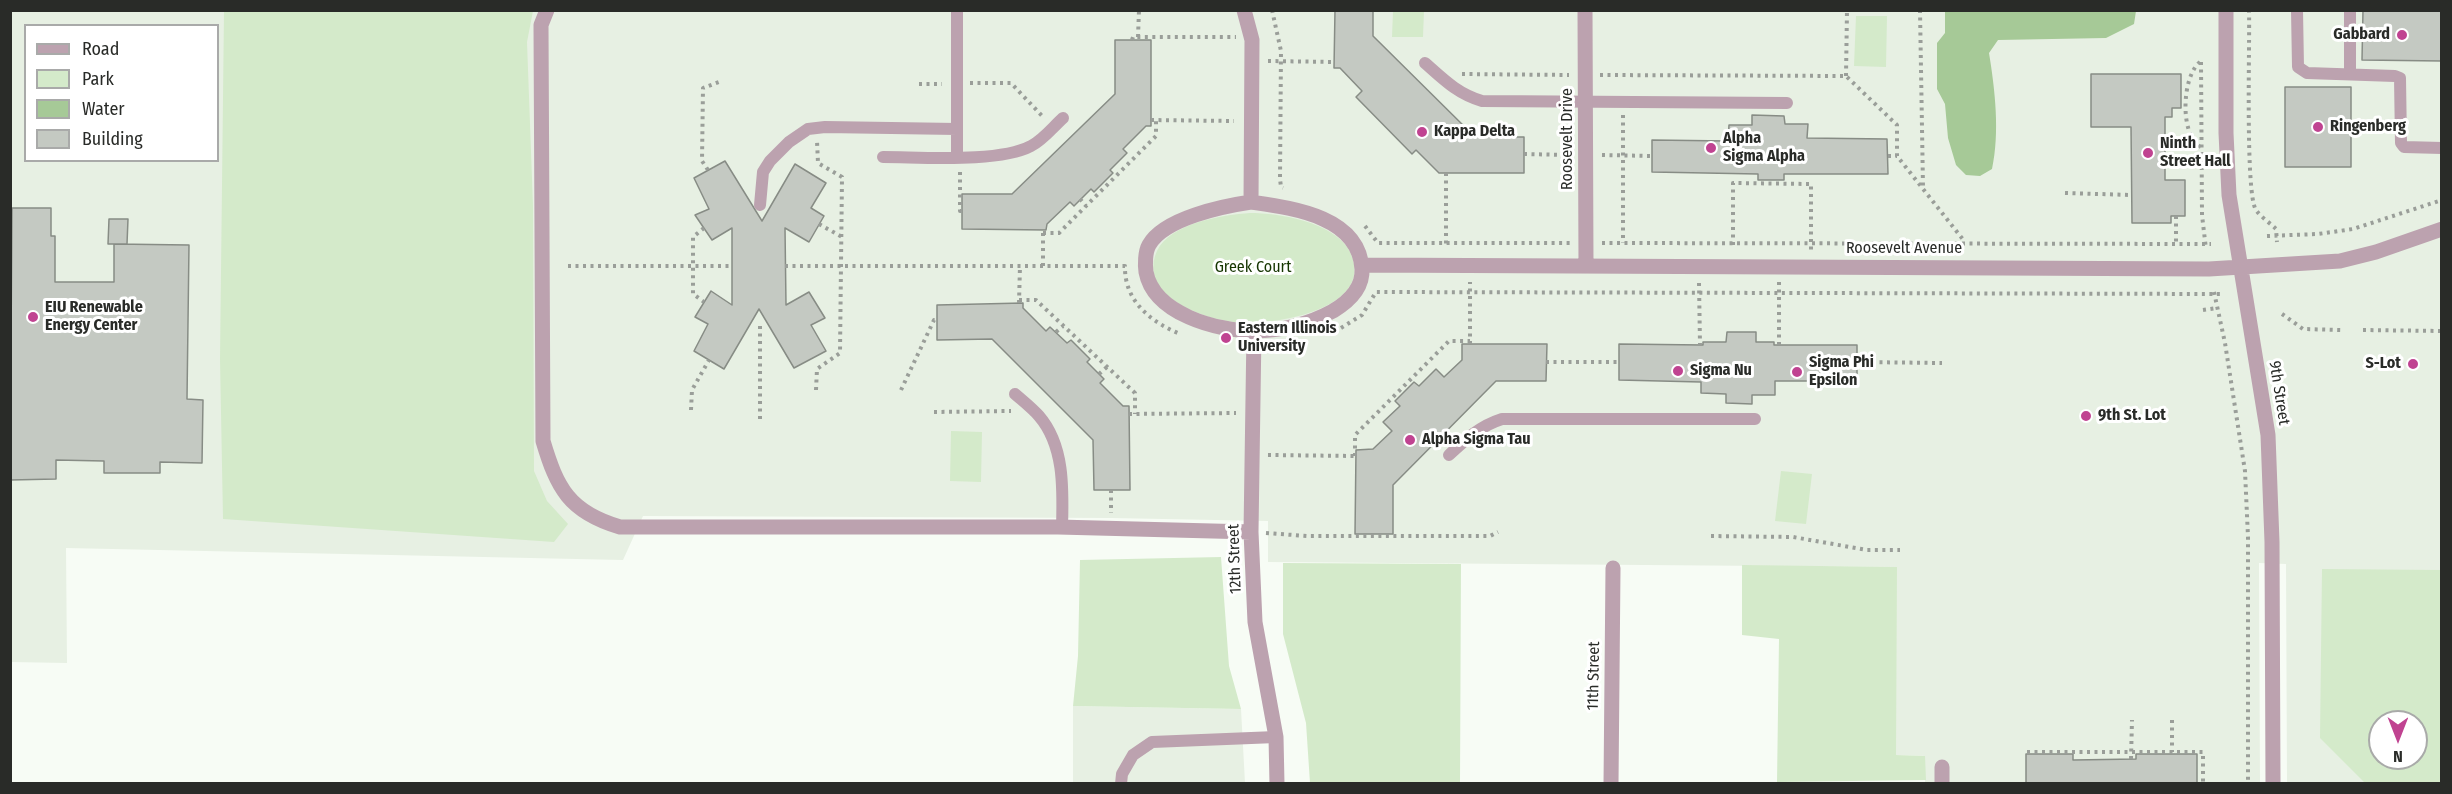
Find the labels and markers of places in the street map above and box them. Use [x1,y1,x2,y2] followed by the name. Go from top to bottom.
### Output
[2333,25,2390,45] place label: Gabbard
[2395,28,2409,42] marker: Gabbard
[2330,117,2406,137] place label: Ringenberg
[2311,120,2325,134] marker: Ringenberg
[1434,122,1515,142] place label: Kappa Delta
[1415,125,1429,139] marker: Kappa Delta
[1723,129,1805,167] place label: Alpha Sigma Alpha
[2160,134,2231,172] place label: Ninth Street Hall
[1704,141,1718,155] marker: Alpha Sigma Alpha
[2141,146,2155,160] marker: Ninth Street Hall
[45,298,143,336] place label: EIU Renewable Energy Center
[26,310,40,324] marker: EIU Renewable Energy Center
[1238,319,1337,357] place label: Eastern Illinois University
[1219,331,1233,345] marker: Eastern Illinois University
[1809,353,1874,391] place label: Sigma Phi Epsilon
[2365,354,2401,374] place label: S-Lot
[2406,357,2420,371] marker: S-Lot
[1690,361,1752,381] place label: Sigma Nu
[1671,364,1685,378] marker: Sigma Nu
[1790,365,1804,379] marker: Sigma Phi Epsilon
[2098,406,2166,426] place label: 9th St. Lot
[2079,409,2093,423] marker: 9th St. Lot
[1422,430,1531,450] place label: Alpha Sigma Tau
[1403,433,1417,447] marker: Alpha Sigma Tau

